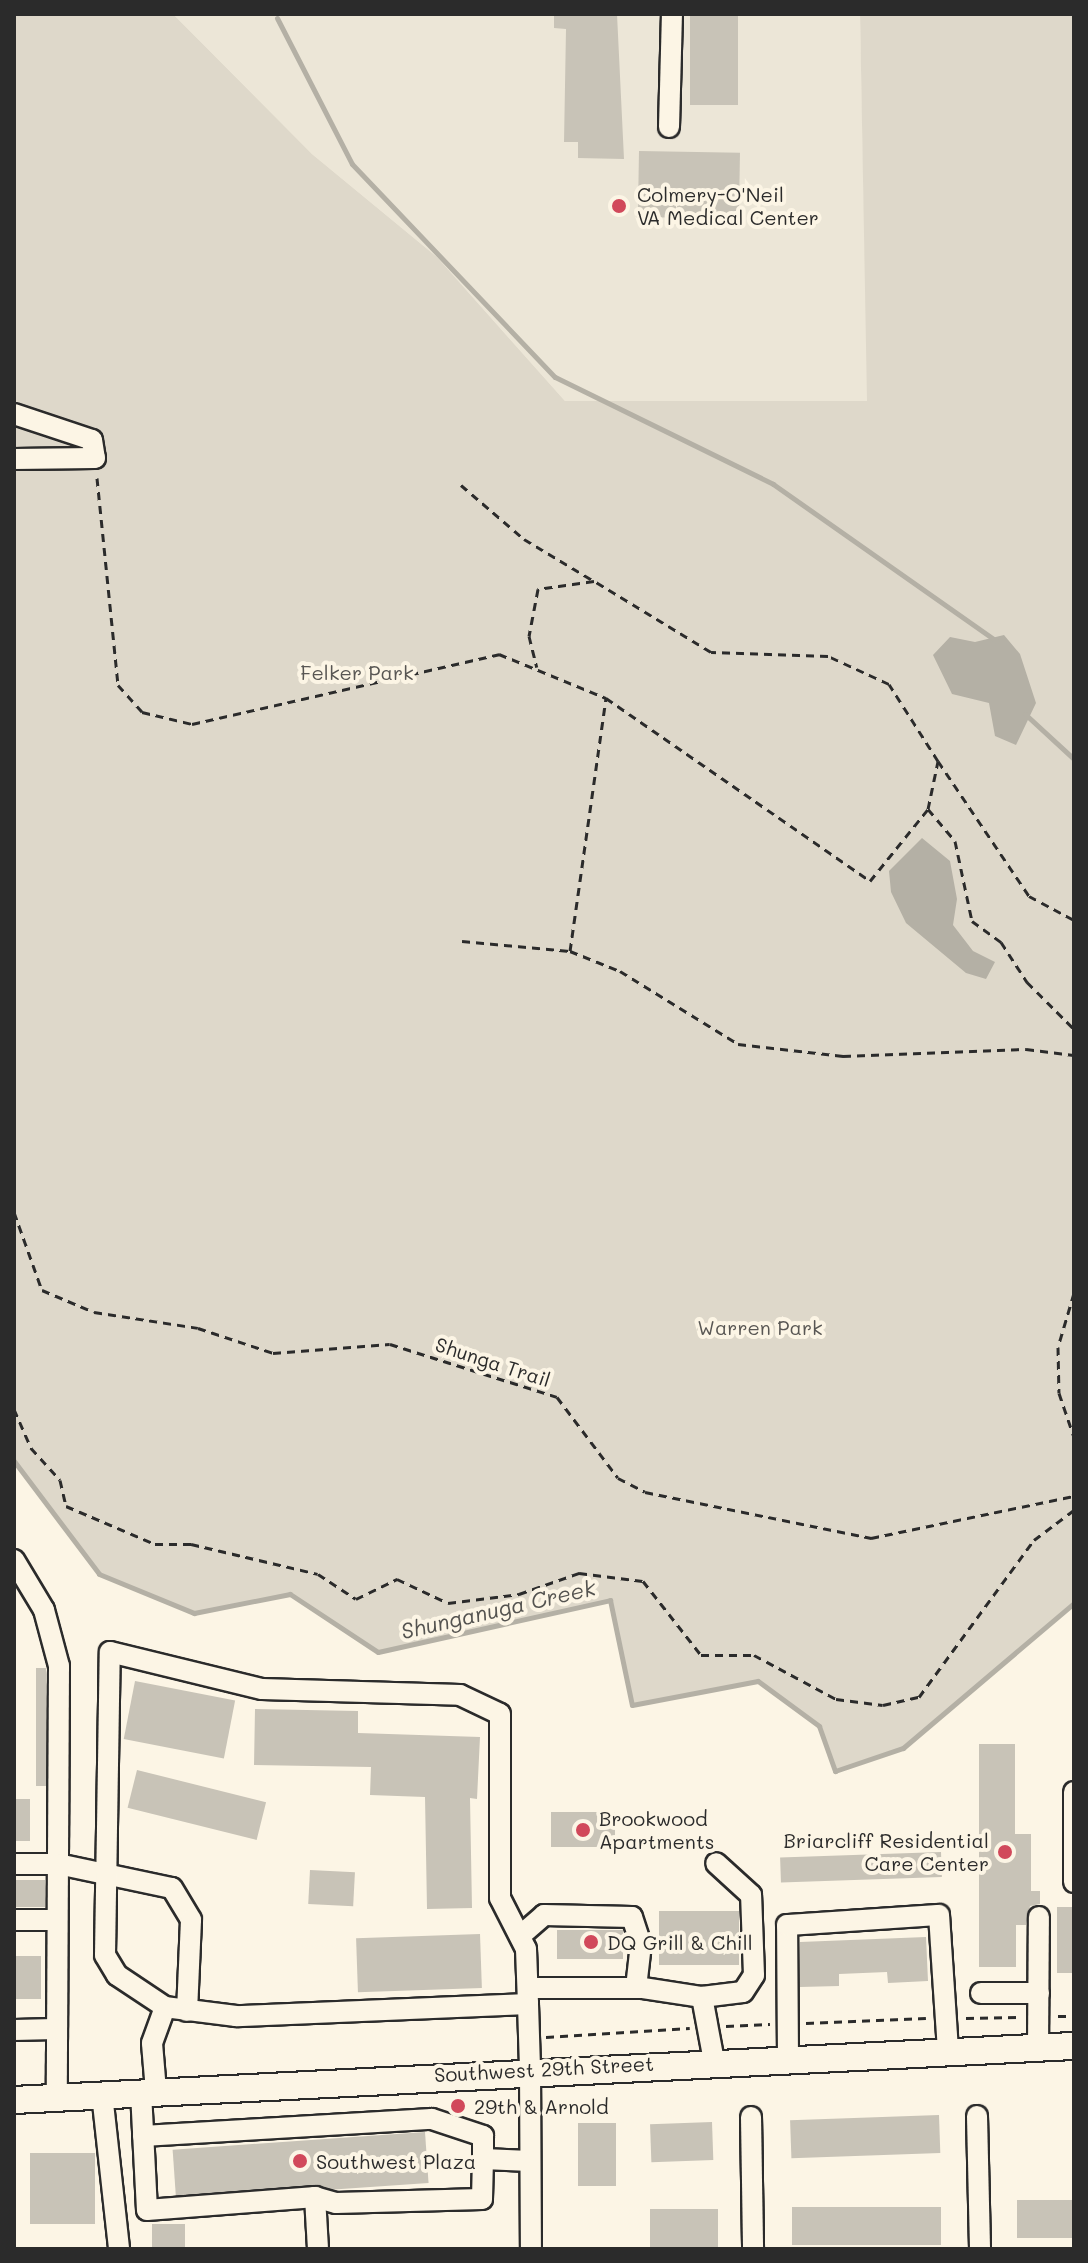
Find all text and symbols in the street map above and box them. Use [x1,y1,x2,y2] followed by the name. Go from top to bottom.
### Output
[637,182,819,229] place label: Colmery-O'Neil VA Medical Center
[608,195,630,217] marker: Colmery-O'Neil VA Medical Center
[300,660,414,684] park label: Felker Park
[697,1315,823,1339] park label: Warren Park
[432,1332,554,1392] street label: Shunga Trail
[398,1574,598,1644] water label: Shunganuga Creek
[599,1806,714,1853] place label: Brookwood Apartments
[574,1821,592,1839] marker: Brookwood Apartments
[783,1828,989,1875] place label: Briarcliff Residential Care Center
[996,1843,1014,1861] marker: Briarcliff Residential Care Center
[607,1930,753,1954] place label: DQ Grill & Chill
[582,1933,600,1951] marker: DQ Grill & Chill
[433,2051,655,2087] street label: Southwest 29th Street
[474,2094,609,2118] place label: 29th & Arnold
[449,2097,467,2115] marker: 29th & Arnold
[316,2149,476,2173] place label: Southwest Plaza
[291,2152,309,2170] marker: Southwest Plaza

